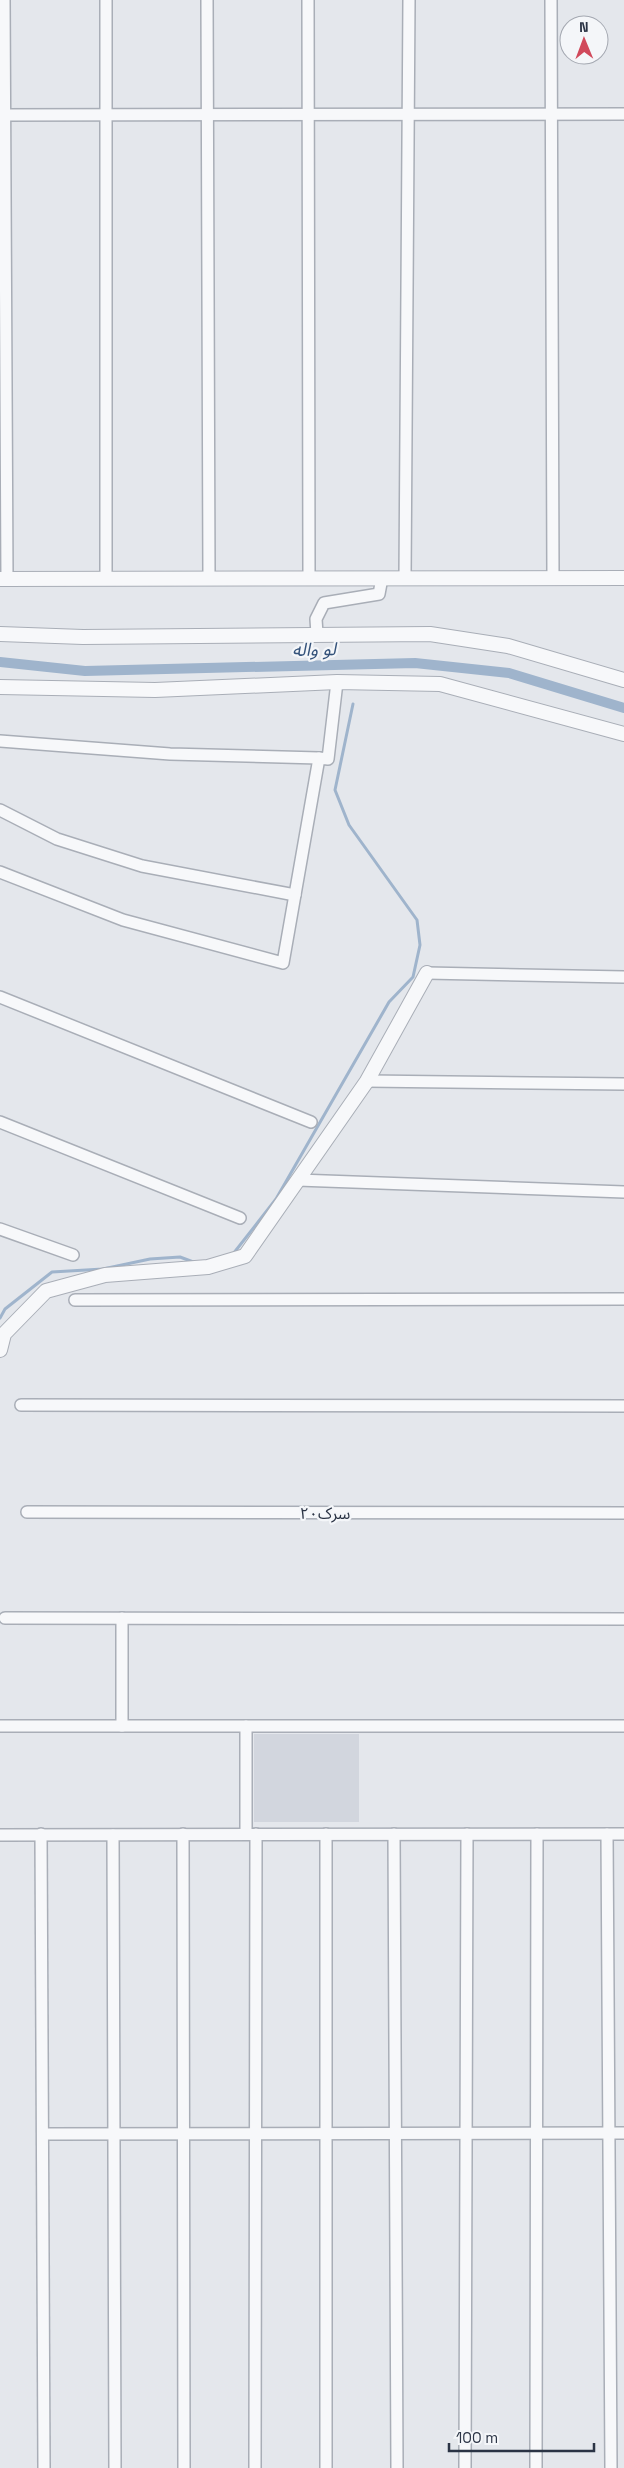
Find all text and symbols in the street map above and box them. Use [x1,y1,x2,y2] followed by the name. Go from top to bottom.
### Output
[559,15,609,65] north arrow
[579,18,589,36] text: N
[292,637,338,661] water label: لو واله
[300,1503,350,1524] street label: سرک۲۰
[449,2420,594,2452] scale bar
[456,2428,498,2447] text: 100 m

